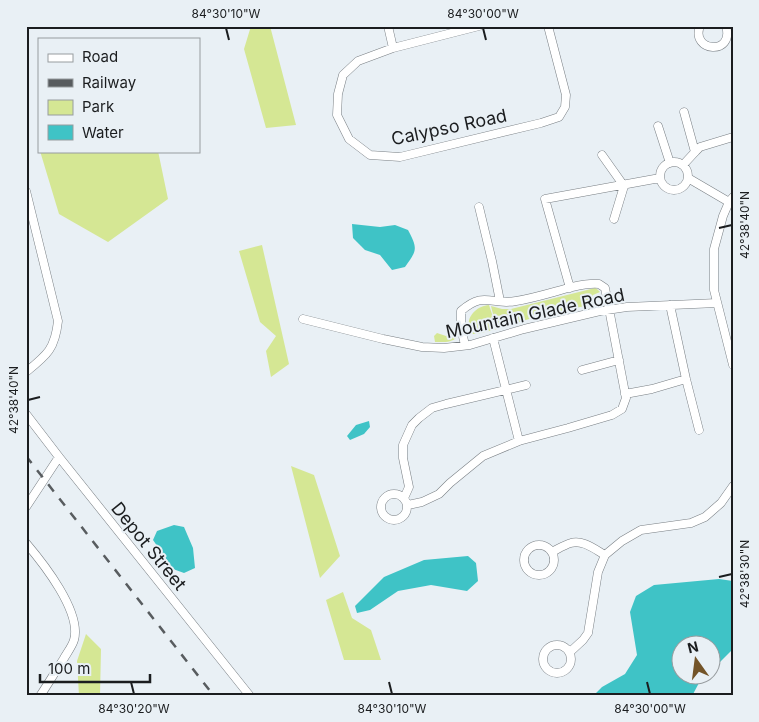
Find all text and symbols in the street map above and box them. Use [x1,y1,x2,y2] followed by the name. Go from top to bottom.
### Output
[192,6,261,21] text: 84°30'10"W
[447,6,519,21] text: 84°30'00"W
[38,38,200,152] legend
[82,47,118,66] text: Road
[82,73,137,92] text: Railway
[82,97,115,116] text: Park
[389,105,509,149] street label: Calypso Road
[82,123,124,142] text: Water
[737,191,752,259] text: 42°38'40"N
[444,284,626,342] street label: Mountain Glade Road
[6,366,21,434] text: 42°38'40"N
[107,498,191,594] street label: Depot Street
[737,540,752,608] text: 42°38'30"N
[672,634,722,684] north arrow
[686,637,700,656] text: N
[40,652,150,684] scale bar
[48,659,90,678] text: 100 m
[98,701,170,716] text: 84°30'20"W
[358,701,427,716] text: 84°30'10"W
[614,701,686,716] text: 84°30'00"W

